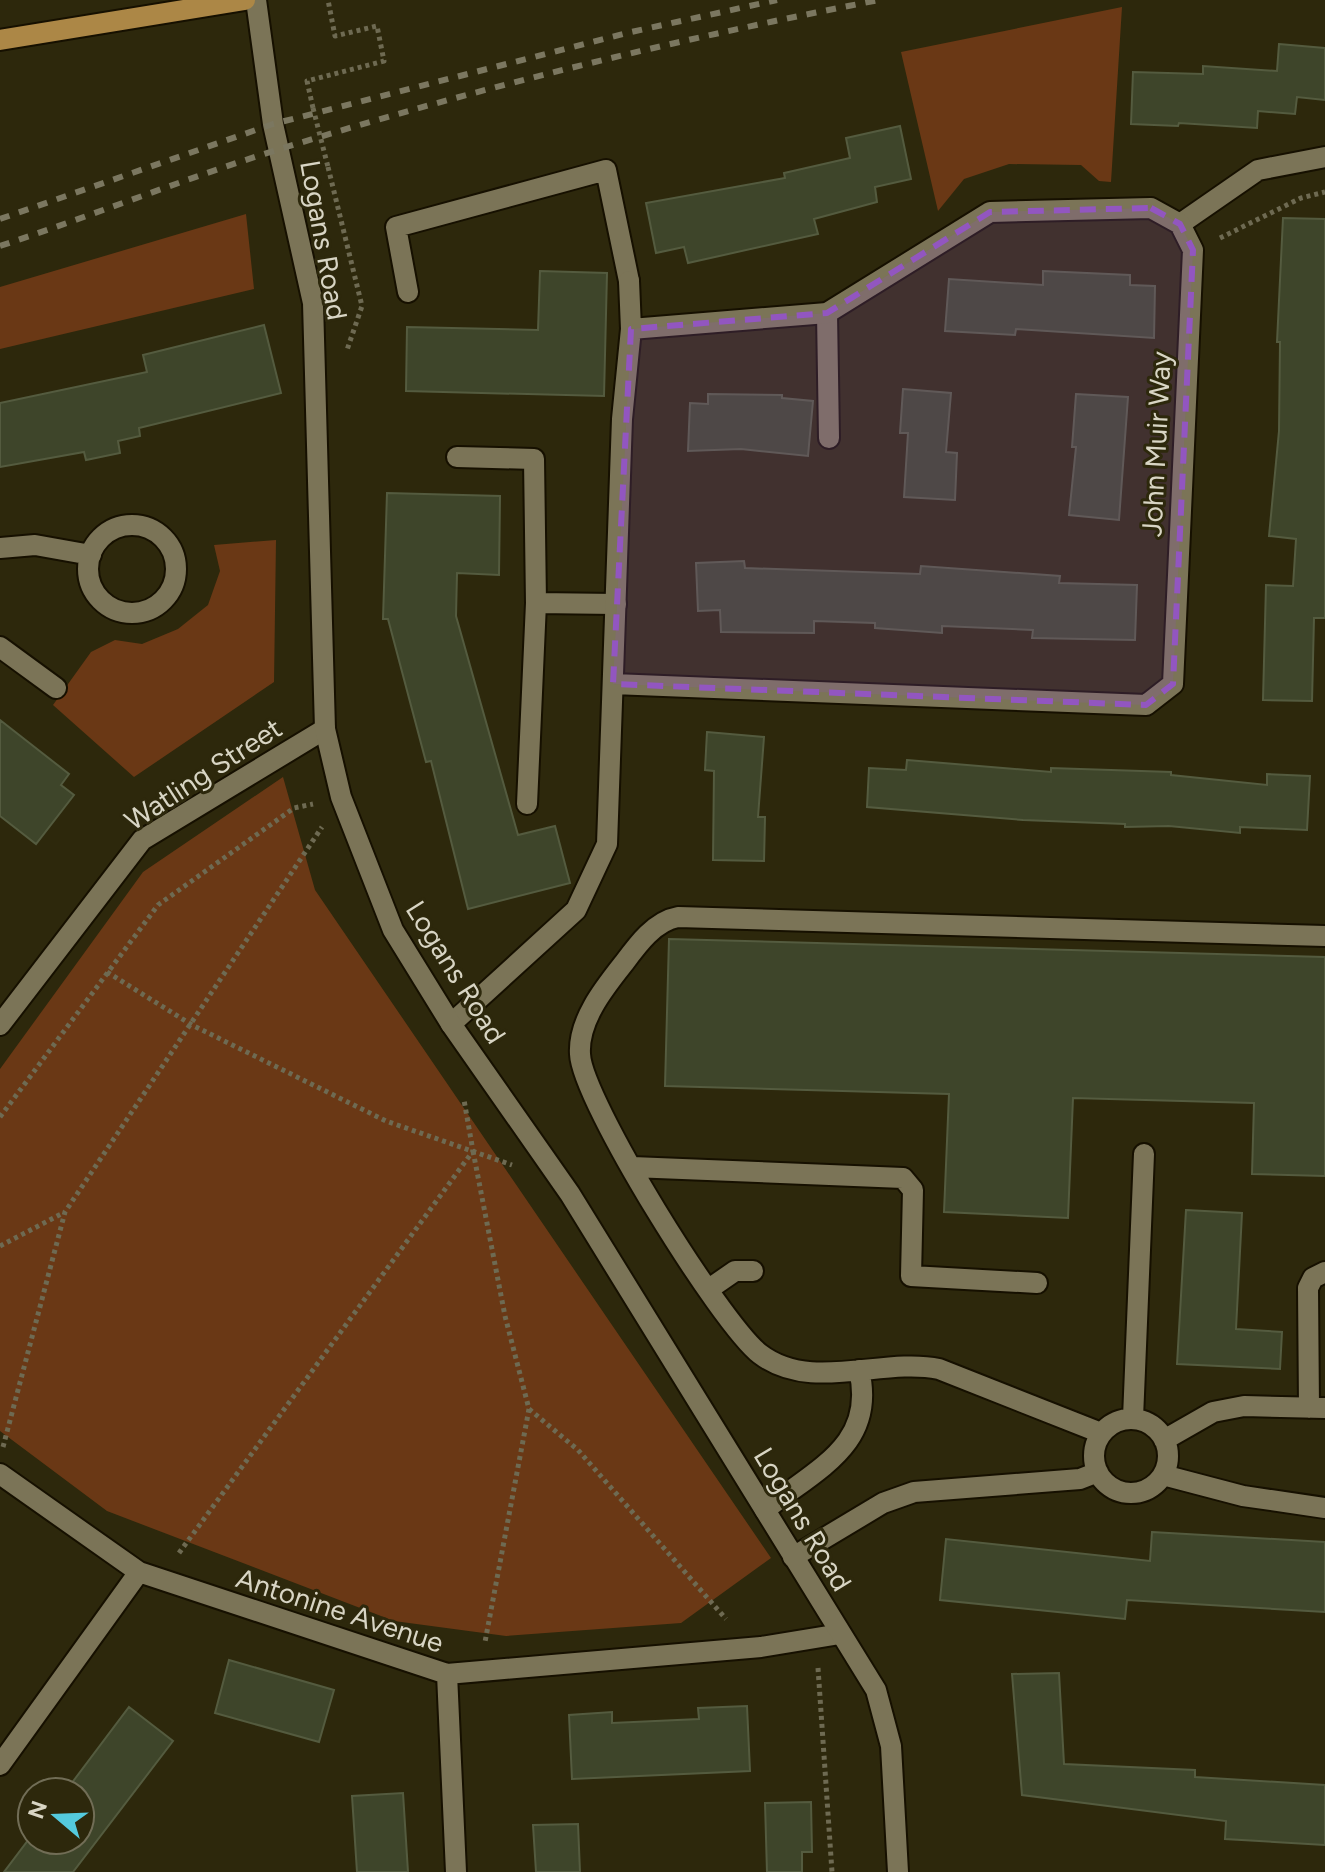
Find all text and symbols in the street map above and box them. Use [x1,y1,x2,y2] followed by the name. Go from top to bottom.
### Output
[293,157,355,323] street label: Logans Road
[1134,350,1178,538] street label: John Muir Way
[118,711,288,837] street label: Watling Street
[399,894,513,1050] street label: Logans Road
[747,1441,859,1597] street label: Logans Road
[232,1560,448,1660] street label: Antonine Avenue
[16,1776,96,1856] north arrow
[22,1797,53,1822] text: N

